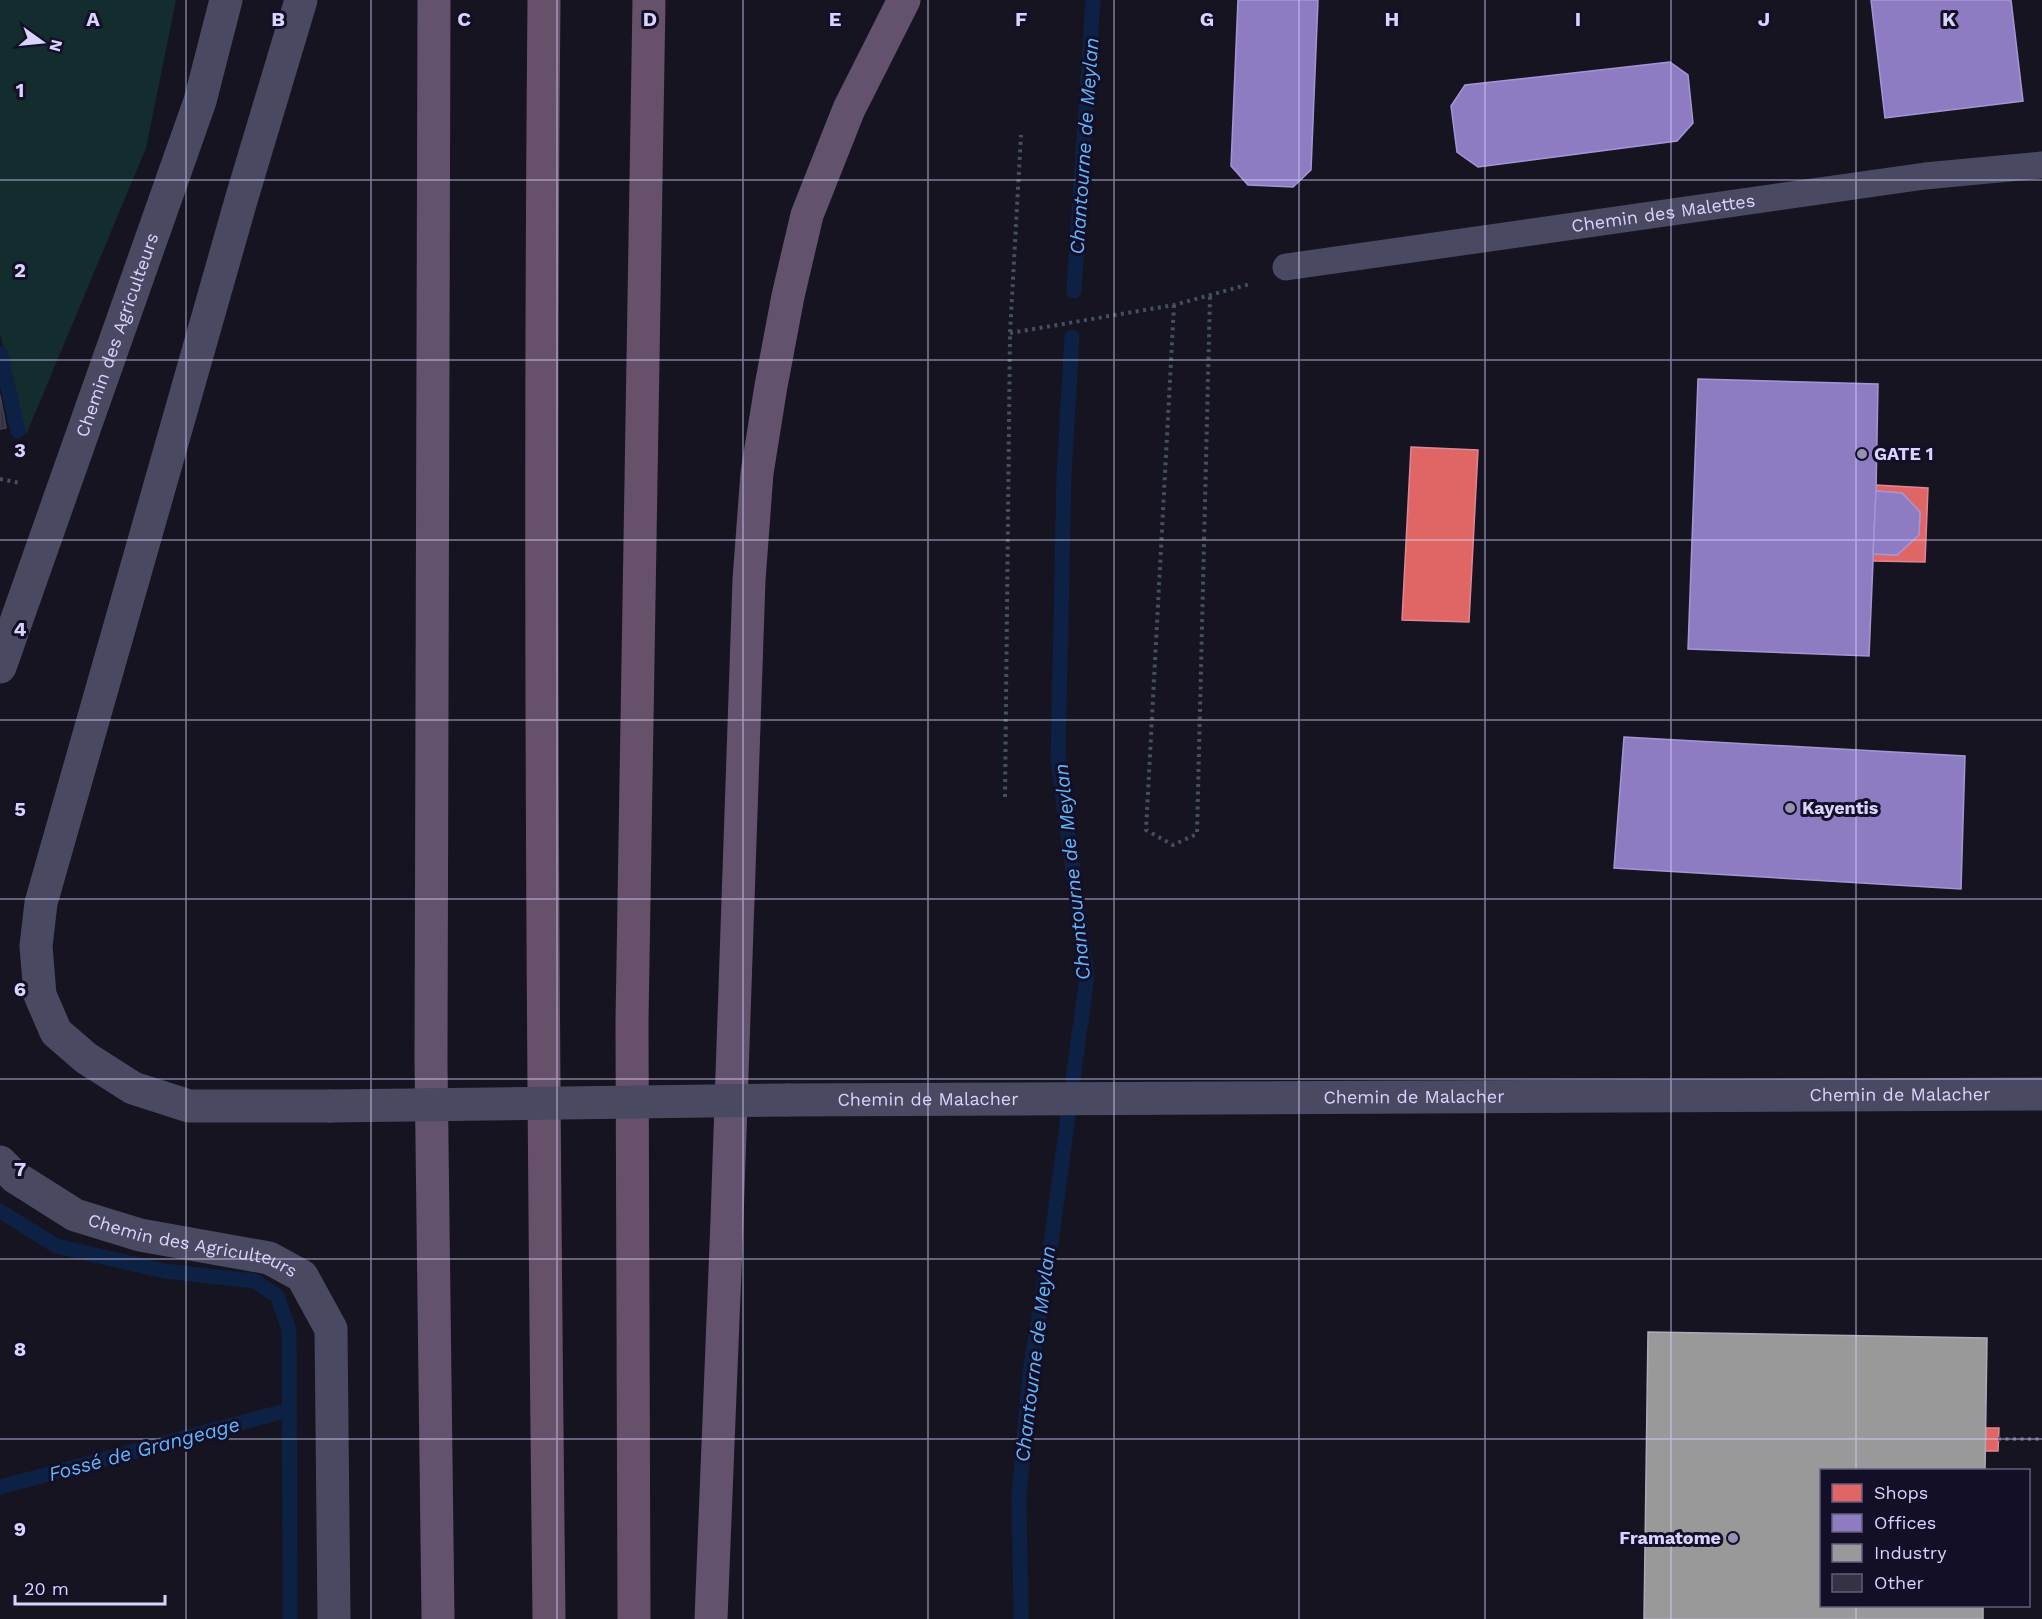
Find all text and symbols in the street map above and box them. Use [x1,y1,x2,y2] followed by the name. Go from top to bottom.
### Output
[86,7,100,31] text: A
[271,7,285,31] text: B
[457,7,471,31] text: C
[643,7,657,31] text: D
[829,7,841,31] text: E
[1015,7,1027,31] text: F
[1200,7,1214,31] text: G
[1385,7,1399,31] text: H
[1575,7,1581,31] text: I
[1758,7,1770,31] text: J
[1942,7,1956,31] text: K
[12,12,72,72] north arrow
[1064,37,1104,255] water label: Chantourne de Meylan
[45,38,67,54] text: N
[16,78,24,102] text: 1
[1570,189,1756,236] street label: Chemin des Malettes
[71,230,163,440] street label: Chemin des Agriculteurs
[14,258,26,282] text: 2
[14,438,26,462] text: 3
[1874,443,1934,464] place label: GATE 1
[1855,447,1869,461] marker: GATE 1
[14,617,27,641] text: 4
[1049,763,1095,981] water label: Chantourne de Meylan
[14,797,26,821] text: 5
[1802,797,1879,818] place label: Kayentis
[1783,801,1797,815] marker: Kayentis
[14,977,26,1001] text: 6
[1809,1083,1991,1105] street label: Chemin de Malacher
[1323,1086,1505,1107] street label: Chemin de Malacher
[837,1088,1019,1110] street label: Chemin de Malacher
[14,1157,26,1181] text: 7
[86,1209,301,1281] street label: Chemin des Agriculteurs
[1010,1245,1060,1463] water label: Chantourne de Meylan
[14,1337,26,1361] text: 8
[46,1412,242,1486] water label: Fossé de Grangeage
[1820,1469,2030,1607] legend
[1874,1482,1928,1503] text: Shops
[1874,1512,1936,1533] text: Offices
[14,1517,26,1541] text: 9
[1619,1527,1721,1548] place label: Framatome
[1726,1531,1740,1545] marker: Framatome
[1874,1542,1947,1563] text: Industry
[15,1568,165,1606] scale bar
[1874,1572,1924,1593] text: Other
[24,1578,69,1599] text: 20 m

